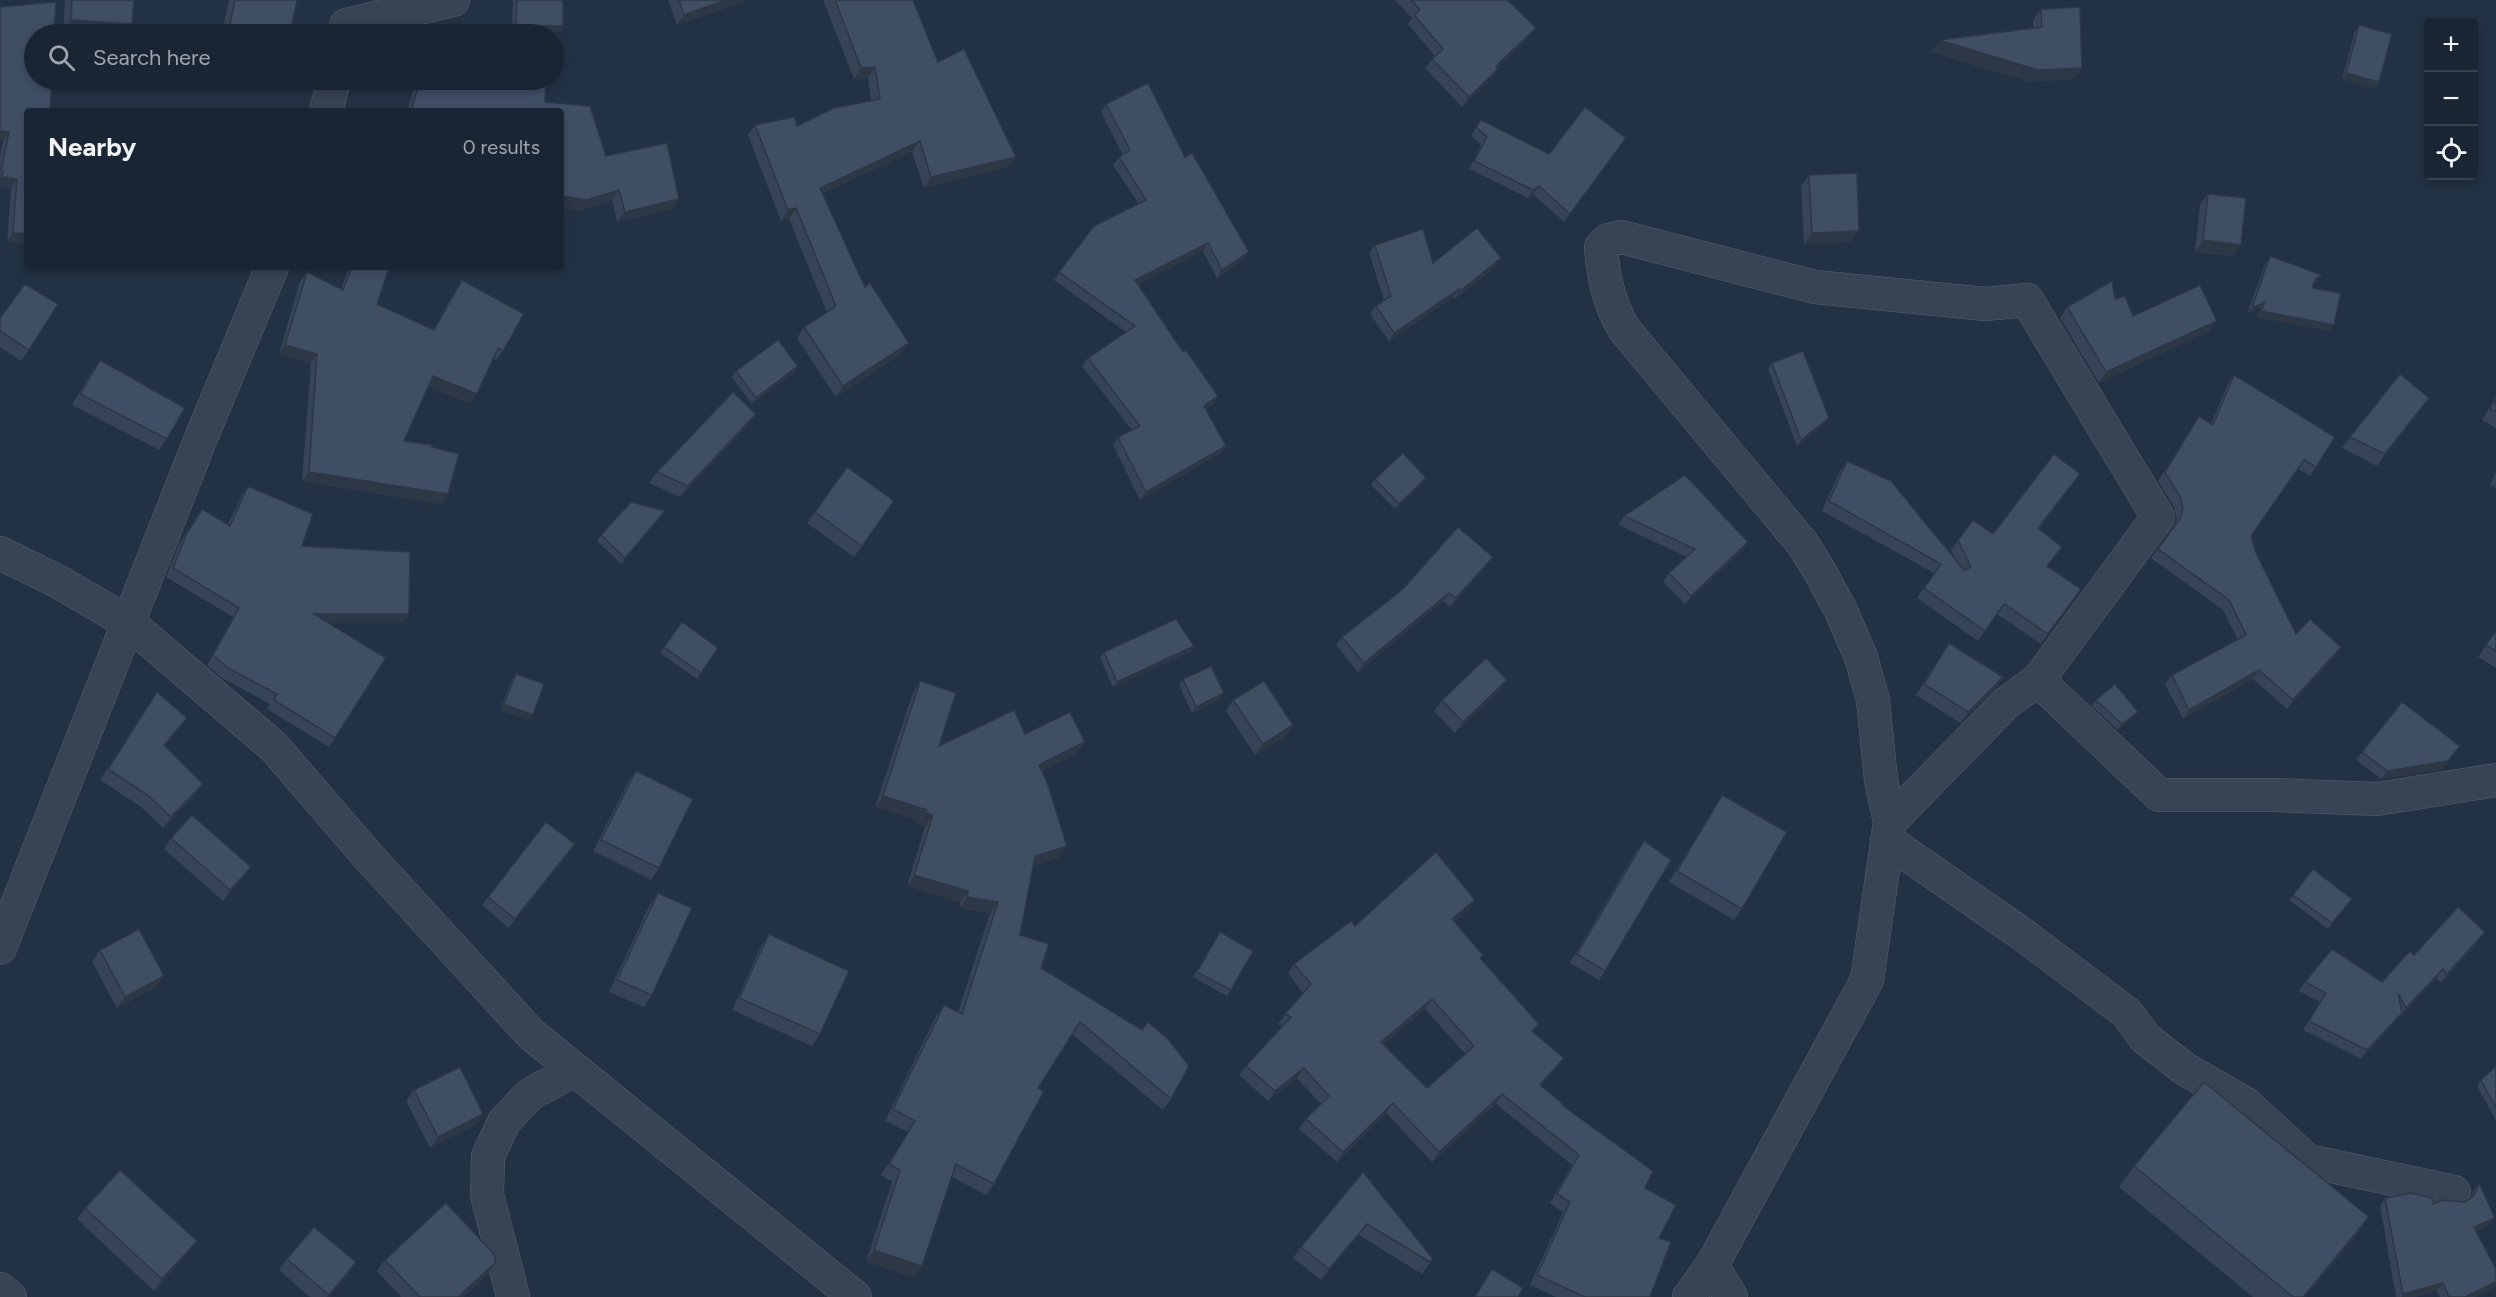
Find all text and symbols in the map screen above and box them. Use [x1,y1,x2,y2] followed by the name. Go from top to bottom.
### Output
[2424,18,2478,180] map controls
[2424,18,2478,72] button: +
[24,24,564,90] search box
[45,41,78,74] icon: search
[93,44,211,71] text: Search here
[2424,72,2478,126] button: −
[2424,126,2478,180] button: locate
[48,131,136,163] text: Nearby
[463,135,540,159] text: 0 results

